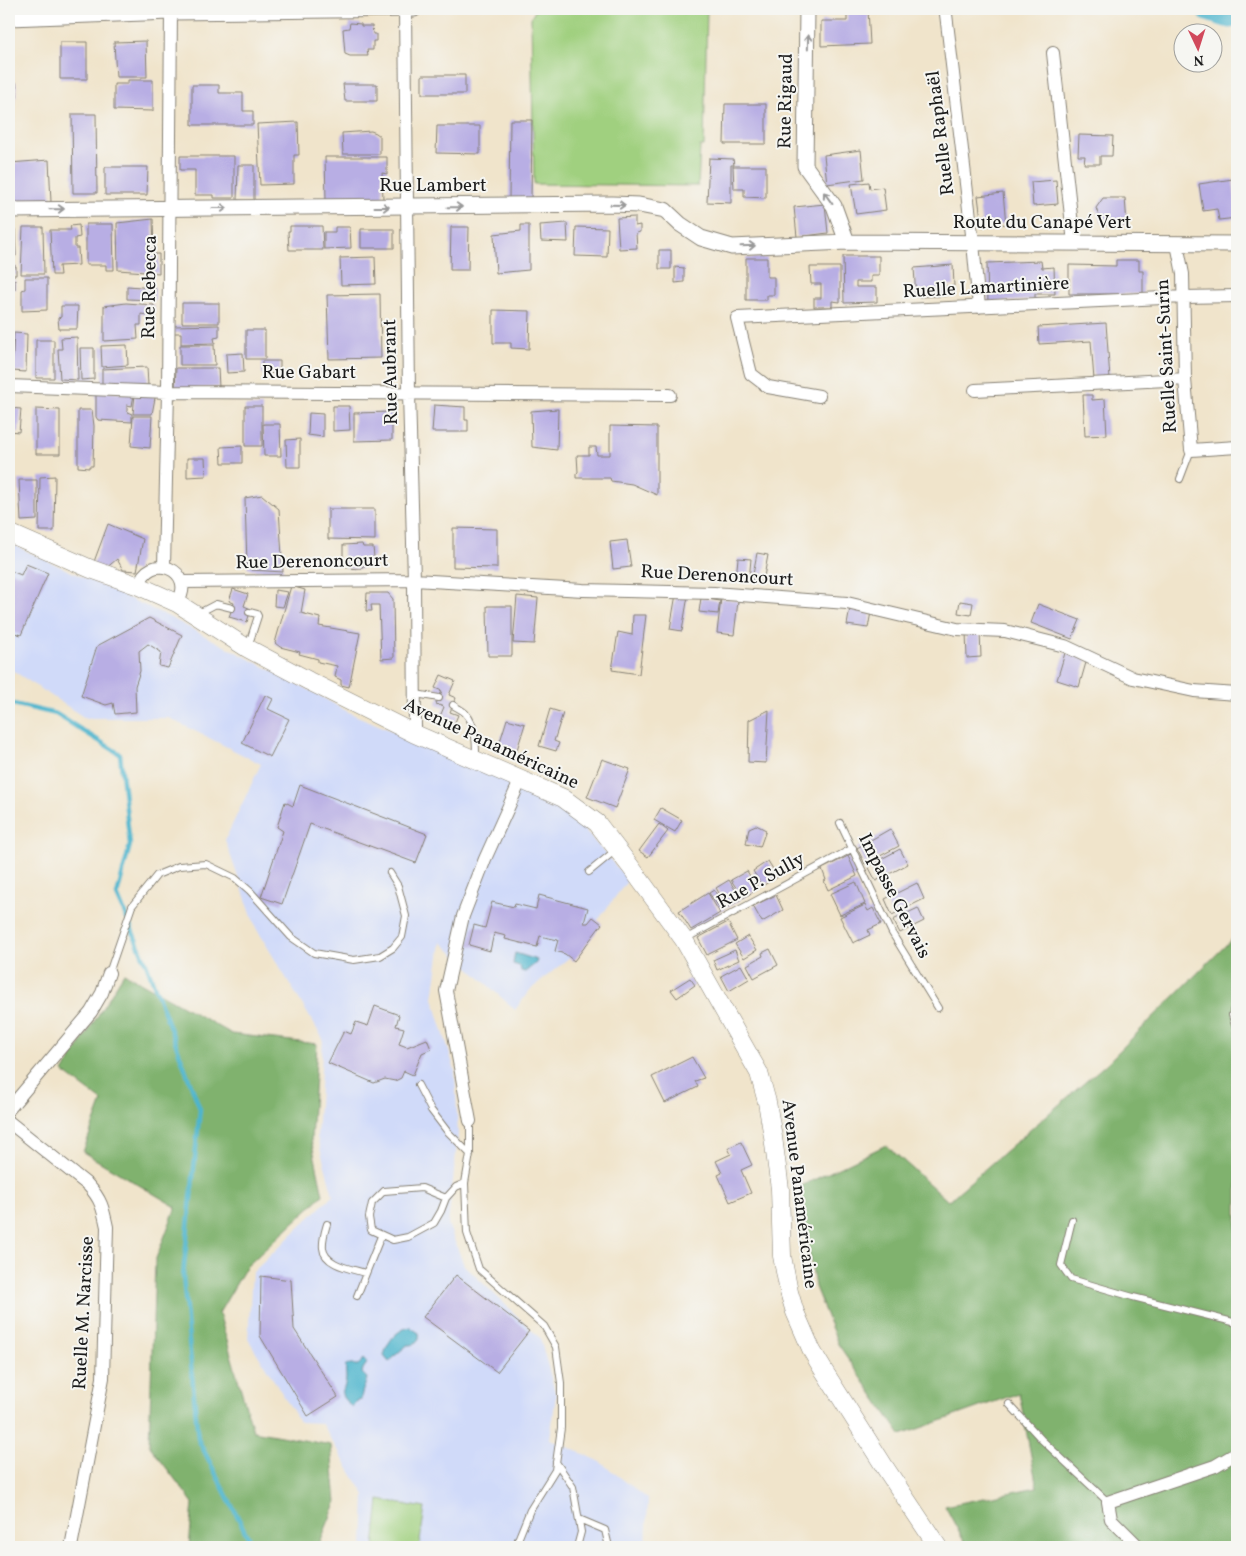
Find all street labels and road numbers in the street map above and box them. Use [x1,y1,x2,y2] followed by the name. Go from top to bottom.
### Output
[772,53,800,149] street label: Rue Rigaud
[920,69,962,197] street label: Ruelle Raphaël
[379,173,487,199] street label: Rue Lambert
[953,210,1132,236] street label: Route du Canapé Vert
[136,235,164,339] street label: Rue Rebecca
[902,271,1070,305] street label: Ruelle Lamartinière
[1150,278,1184,434] street label: Ruelle Saint-Surin
[377,318,405,425] street label: Rue Aubrant
[262,360,357,386] street label: Rue Gabart
[235,548,389,576] street label: Rue Derenoncourt
[640,559,794,593] street label: Rue Derenoncourt
[399,692,583,796] street label: Avenue Panaméricaine
[851,829,937,963] street label: Impasse Gervais
[712,846,810,916] street label: Rue P. Sully
[774,1098,824,1290] street label: Avenue Panaméricaine
[67,1235,101,1391] street label: Ruelle M. Narcisse

